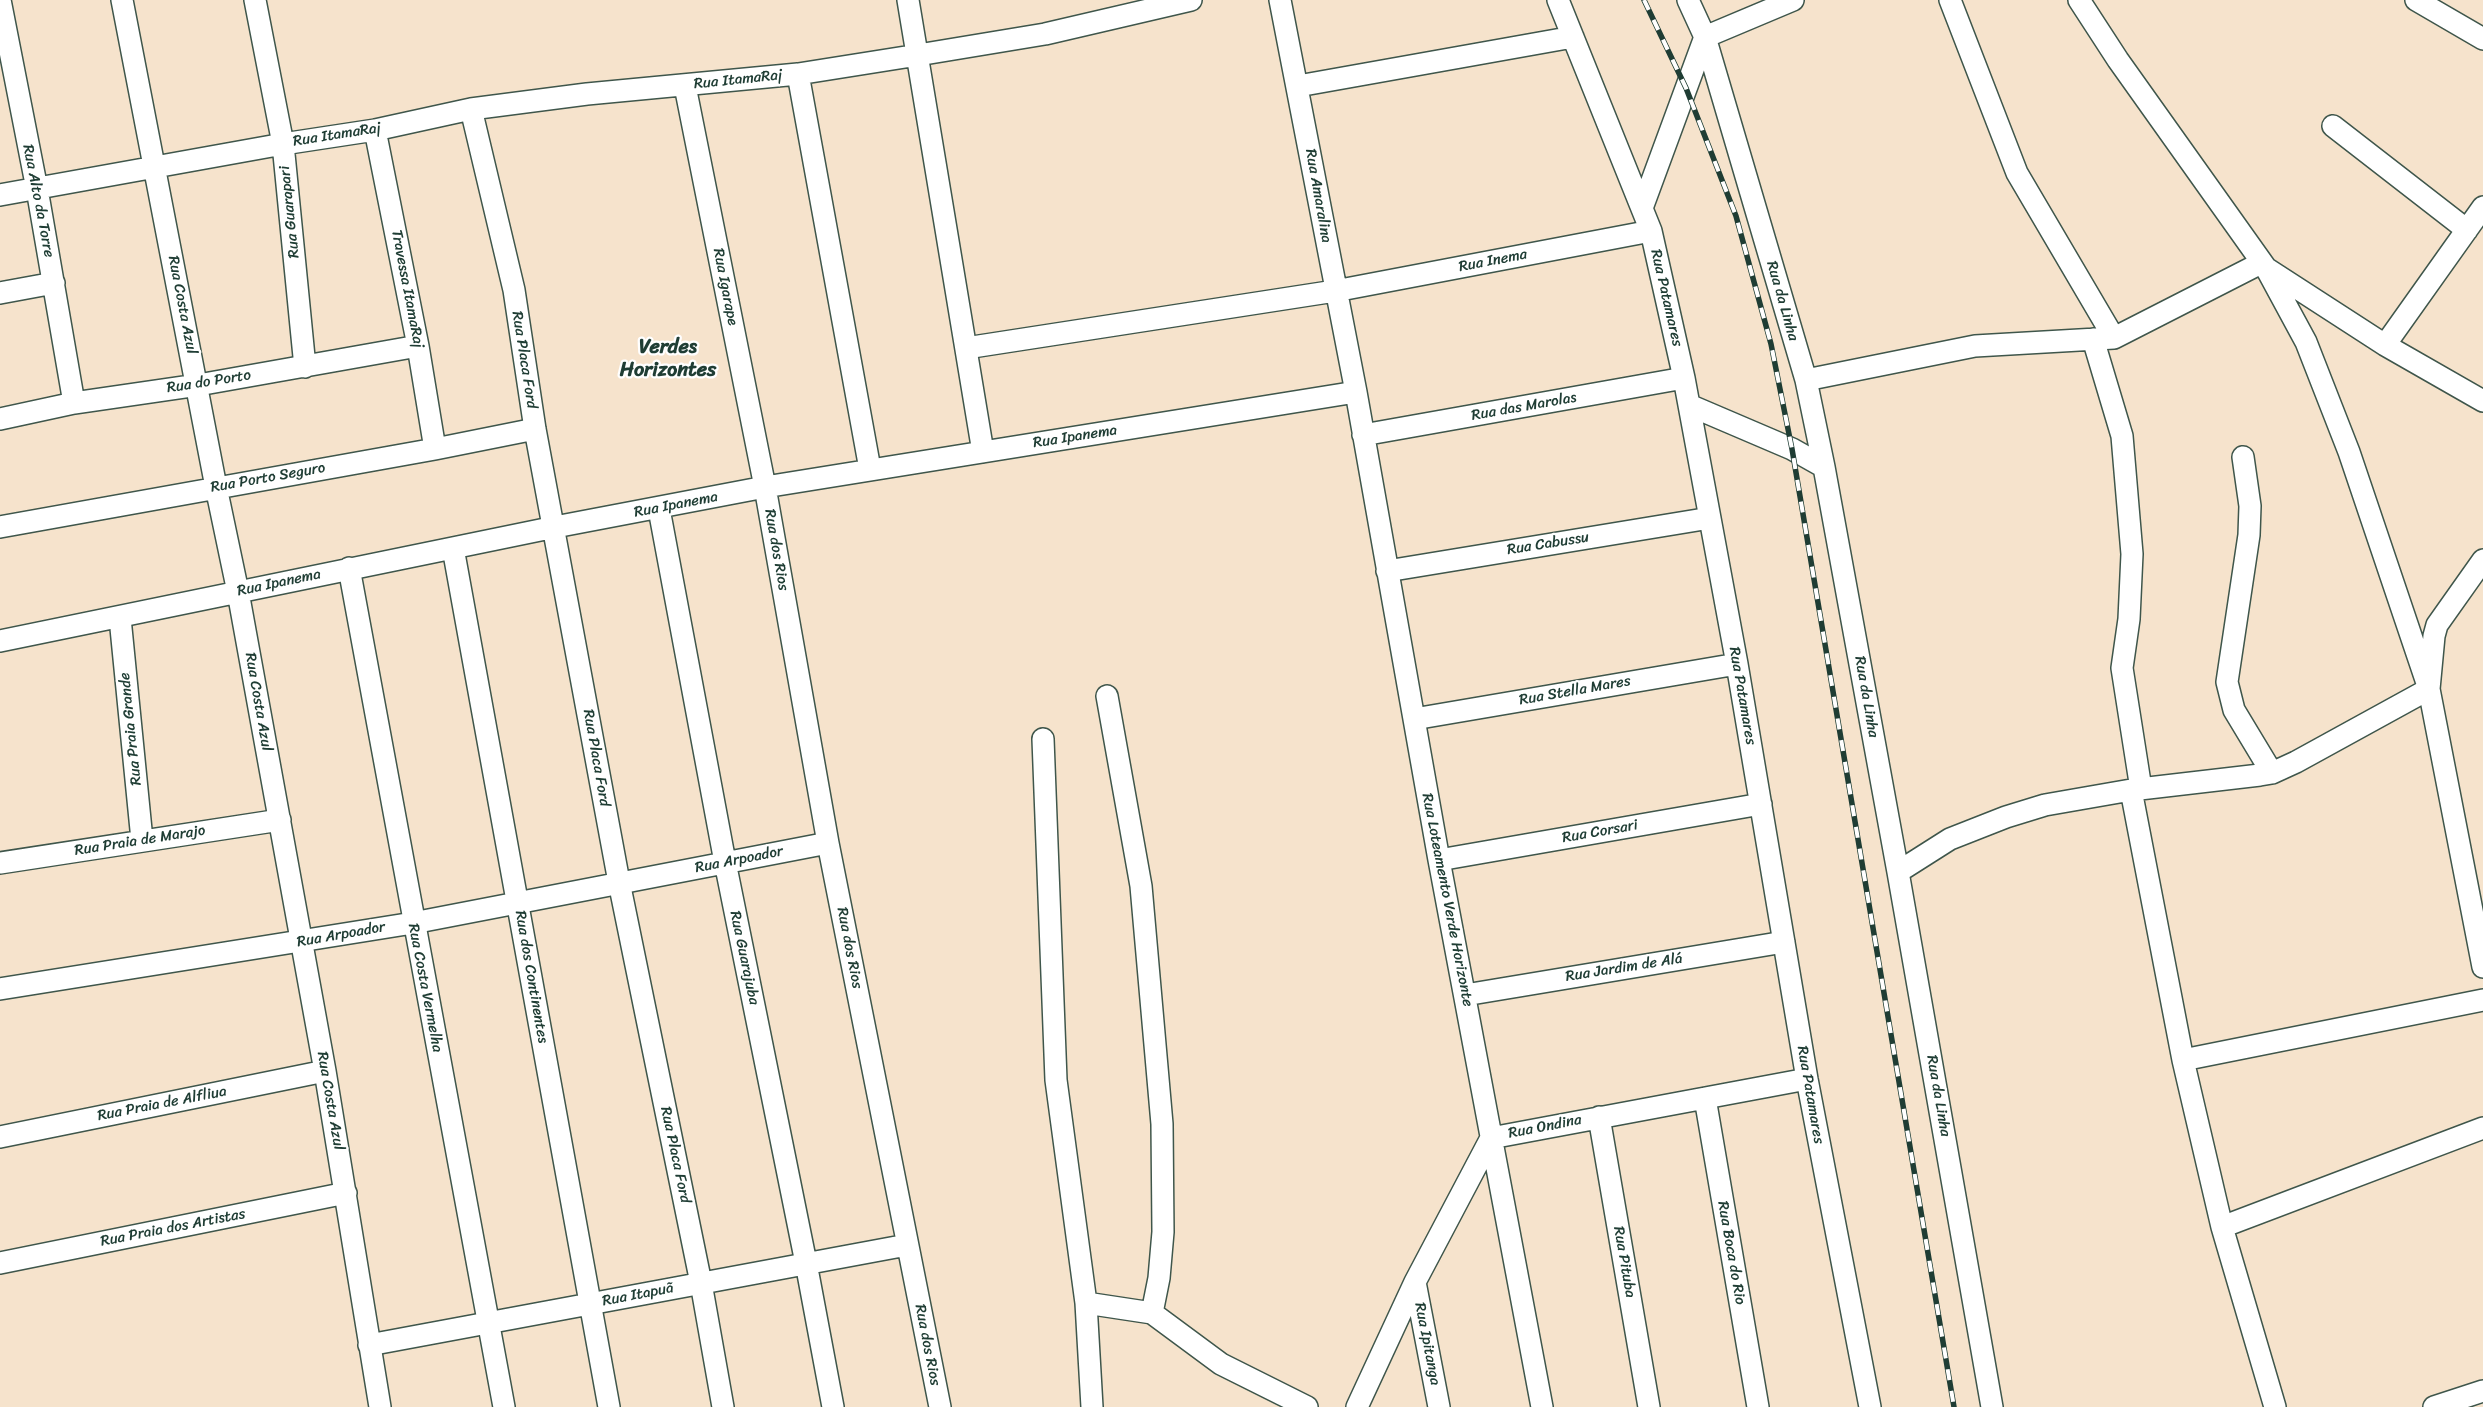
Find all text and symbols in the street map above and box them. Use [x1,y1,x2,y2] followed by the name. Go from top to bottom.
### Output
[693,66,783,94] street label: Rua ItamaRaj
[292,119,382,151] street label: Rua ItamaRaj
[18,143,58,259] street label: Rua Alto da Torre
[1301,148,1335,244] street label: Rua Amaralina
[276,165,304,259] street label: Rua Guarapari
[387,228,427,350] street label: Travessa ItamaRaj
[1457,246,1529,276] street label: Rua Inema
[709,247,741,327] street label: Rua Igarape
[1646,248,1686,348] street label: Rua Patamares
[164,254,200,356] street label: Rua Costa Azul
[1762,259,1802,343] street label: Rua da Linha
[507,310,541,410] street label: Rua Placa Ford
[620,336,716,383] district label: Verdes Horizontes
[166,366,252,398] street label: Rua do Porto
[1470,389,1578,425] street label: Rua das Marolas
[1032,421,1118,453] street label: Rua Ipanema
[209,459,327,497] street label: Rua Porto Seguro
[633,488,719,522] street label: Rua Ipanema
[760,508,792,592] street label: Rua dos Rios
[1506,529,1590,559] street label: Rua Cabussu
[236,565,322,601] street label: Rua Ipanema
[1725,646,1759,746] street label: Rua Patamares
[240,651,276,753] street label: Rua Costa Azul
[1850,655,1882,739] street label: Rua da Linha
[116,672,146,786] street label: Rua Praia Grande
[1518,672,1632,710] street label: Rua Stella Mares
[579,708,613,808] street label: Rua Placa Ford
[1417,792,1477,1008] street label: Rua Loteamento Verde Horizonte
[1561,817,1639,847] street label: Rua Corsari
[73,822,207,860] street label: Rua Praia de Marajo
[694,843,784,877] street label: Rua Arpoador
[832,906,866,990] street label: Rua dos Rios
[510,909,552,1045] street label: Rua dos Continentes
[725,909,763,1007] street label: Rua Guarajuba
[296,918,386,952] street label: Rua Arpoador
[404,922,446,1054] street label: Rua Costa Vermelha
[1564,950,1684,986] street label: Rua Jardim de Alá
[1793,1045,1827,1145] street label: Rua Patamares
[312,1050,348,1152] street label: Rua Costa Azul
[1922,1054,1954,1138] street label: Rua da Linha
[96,1083,228,1125] street label: Rua Praia de Alfliua
[656,1105,694,1205] street label: Rua Placa Ford
[1507,1111,1583,1143] street label: Rua Ondina
[1713,1200,1749,1306] street label: Rua Boca do Rio
[99,1205,247,1251] street label: Rua Praia dos Artistas
[1609,1225,1639,1299] street label: Rua Pituba
[601,1279,675,1311] street label: Rua Itapuã
[1410,1301,1444,1387] street label: Rua Ipitanga
[910,1303,944,1387] street label: Rua dos Rios

